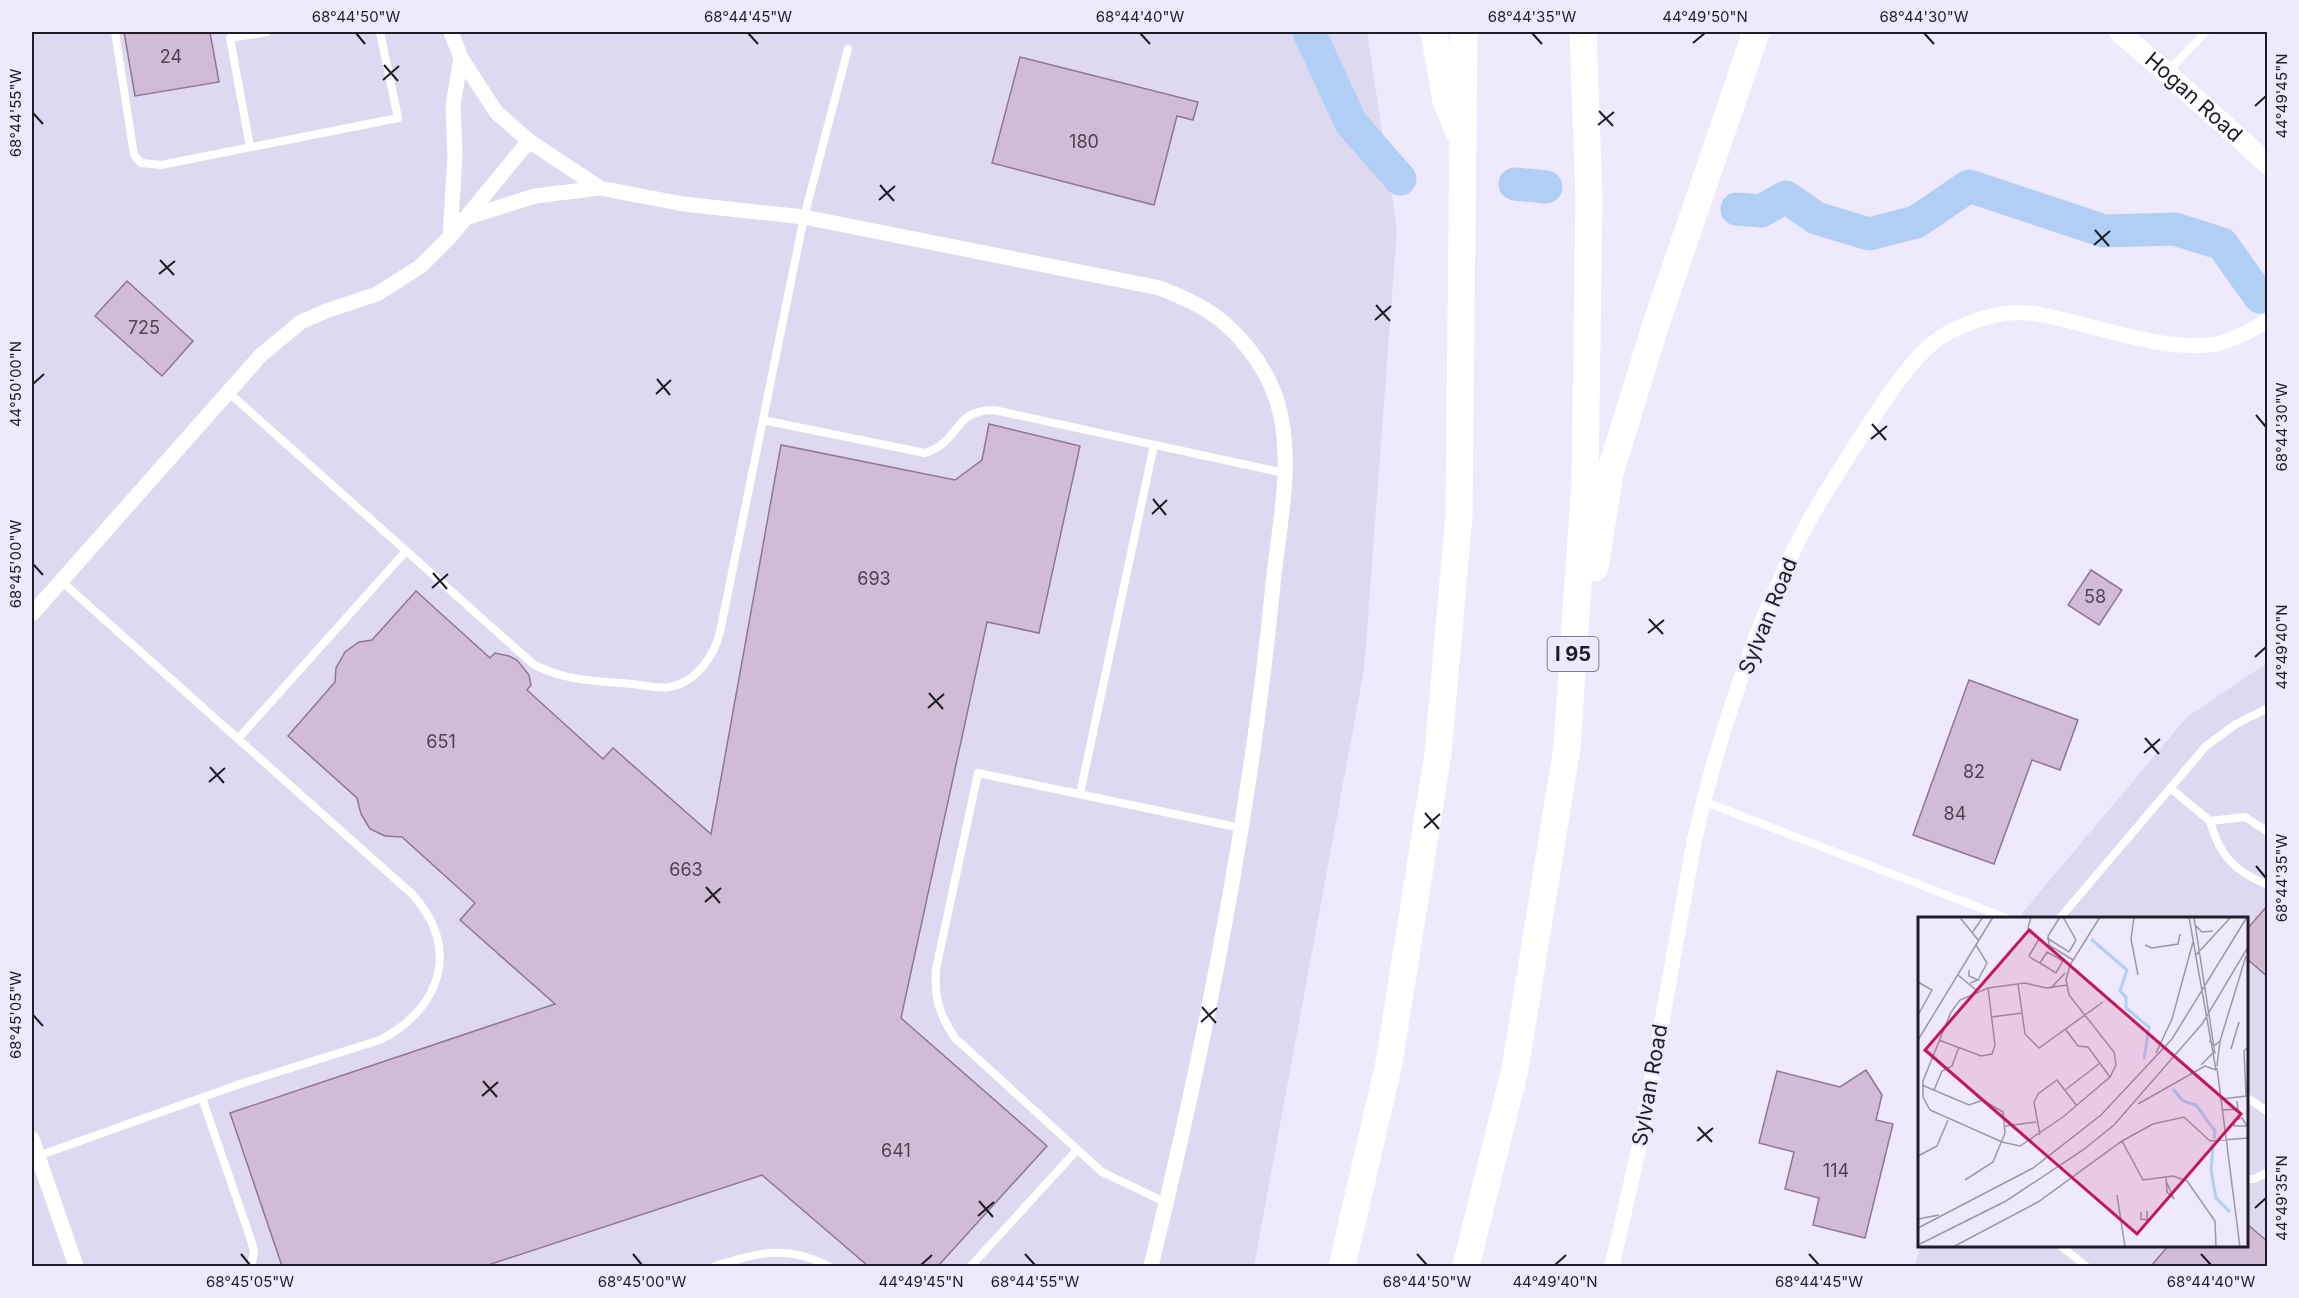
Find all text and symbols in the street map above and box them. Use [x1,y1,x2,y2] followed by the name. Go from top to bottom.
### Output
[312,7,401,26] text: 68°44'50"W
[704,7,792,26] text: 68°44'45"W
[1096,7,1184,26] text: 68°44'40"W
[1488,7,1576,26] text: 68°44'35"W
[1662,7,1748,26] text: 44°49'50"N
[1880,7,1969,26] text: 68°44'30"W
[160,46,182,67] house number: 24
[2140,47,2248,147] street label: Hogan Road
[2272,54,2291,138] text: 44°49'45"N
[6,69,25,157] text: 68°44'55"W
[1069,131,1099,152] house number: 180
[128,317,160,338] house number: 725
[6,341,25,427] text: 44°50'00"N
[2272,382,2291,471] text: 68°44'30"W
[6,520,25,608] text: 68°45'00"W
[1733,554,1802,678] street label: Sylvan Road
[857,568,891,589] house number: 693
[2084,586,2106,607] house number: 58
[2272,604,2291,690] text: 44°49'40"N
[1548,637,1598,671] road number: I 95
[426,731,456,752] house number: 651
[1963,761,1985,782] house number: 82
[1944,803,1966,824] house number: 84
[2272,834,2291,922] text: 68°44'35"W
[669,859,703,880] house number: 663
[1918,917,2248,1247] inset map
[6,971,25,1059] text: 68°45'05"W
[1627,1022,1672,1148] street label: Sylvan Road
[881,1140,911,1161] house number: 641
[2272,1155,2291,1241] text: 44°49'35"N
[1823,1160,1849,1181] house number: 114
[206,1272,294,1291] text: 68°45'05"W
[598,1272,686,1291] text: 68°45'00"W
[879,1272,963,1291] text: 44°49'45"N
[991,1272,1079,1291] text: 68°44'55"W
[1383,1272,1472,1291] text: 68°44'50"W
[1512,1272,1598,1291] text: 44°49'40"N
[1775,1272,1863,1291] text: 68°44'45"W
[2167,1272,2255,1291] text: 68°44'40"W

